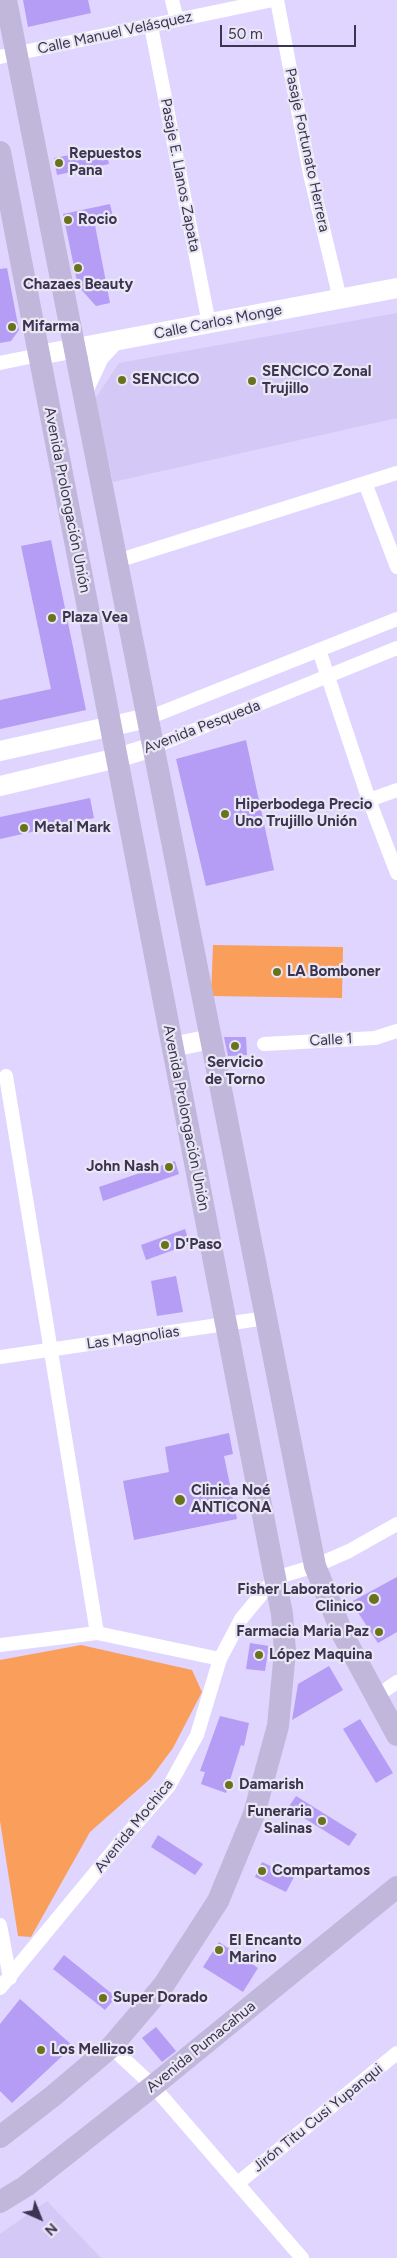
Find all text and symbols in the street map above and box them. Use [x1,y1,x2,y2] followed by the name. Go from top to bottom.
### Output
[36,8,194,58] street label: Calle Manuel Velásquez
[222,15,358,47] scale bar
[228,25,263,43] text: 50 m
[281,66,333,234] street label: Pasaje Fortunato Herrera
[156,97,204,253] street label: Pasaje E. Llanos Zapata
[69,145,141,180] place label: Repuestos Pana
[53,157,65,169] marker: Repuestos Pana
[78,211,117,229] place label: Rocio
[62,214,74,226] marker: Rocio
[72,262,84,274] marker: Chazaes Beauty
[23,276,133,294] place label: Chazaes Beauty
[153,301,283,343] street label: Calle Carlos Monge
[22,318,79,336] place label: Mifarma
[6,321,18,333] marker: Mifarma
[262,363,371,398] place label: SENCICO Zonal Trujillo
[132,371,199,389] place label: SENCICO
[116,374,128,386] marker: SENCICO
[246,375,258,387] marker: SENCICO Zonal Trujillo
[40,406,94,594] street label: Avenida Prolongación Unión
[62,609,128,627] place label: Plaza Vea
[46,612,58,624] marker: Plaza Vea
[141,697,263,757] street label: Avenida Pesqueda
[235,796,373,831] place label: Hiperbodega Precio Uno Trujillo Unión
[219,808,231,820] marker: Hiperbodega Precio Uno Trujillo Unión
[34,819,111,837] place label: Metal Mark
[18,822,30,834] marker: Metal Mark
[287,963,380,981] place label: LA Bomboner
[271,966,283,978] marker: LA Bomboner
[159,1024,213,1212] street label: Avenida Prolongación Unión
[309,1030,353,1050] street label: Calle 1
[229,1040,241,1052] marker: Servicio de Torno
[205,1054,265,1089] place label: Servicio de Torno
[86,1158,159,1176] place label: John Nash
[163,1161,175,1173] marker: John Nash
[175,1236,222,1254] place label: D'Paso
[159,1239,171,1251] marker: D'Paso
[85,1323,181,1353] street label: Las Magnolias
[191,1482,271,1517] place label: Clinica Noé ANTICONA
[173,1493,187,1507] marker: Clinica Noé ANTICONA
[237,1581,363,1616] place label: Fisher Laboratorio Clinico
[367,1592,381,1606] marker: Fisher Laboratorio Clinico
[236,1623,369,1641] place label: Farmacia Maria Paz
[373,1626,385,1638] marker: Farmacia Maria Paz
[269,1646,373,1664] place label: López Maquina
[253,1649,265,1661] marker: López Maquina
[91,1776,177,1876] street label: Avenida Mochica
[239,1776,304,1794] place label: Damarish
[223,1779,235,1791] marker: Damarish
[247,1803,312,1838] place label: Funeraria Salinas
[316,1815,328,1827] marker: Funeraria Salinas
[272,1862,370,1880] place label: Compartamos
[256,1865,268,1877] marker: Compartamos
[229,1932,302,1967] place label: El Encanto Marino
[213,1944,225,1956] marker: El Encanto Marino
[113,1989,208,2007] place label: Super Dorado
[97,1992,109,2004] marker: Super Dorado
[143,1997,259,2097] street label: Avenida Pumacahua
[51,2041,134,2059] place label: Los Mellizos
[35,2044,47,2056] marker: Los Mellizos
[249,2060,387,2176] street label: Jirón Titu Cusi Yupanqui
[15,2193,65,2243] north arrow
[41,2219,61,2239] text: N

